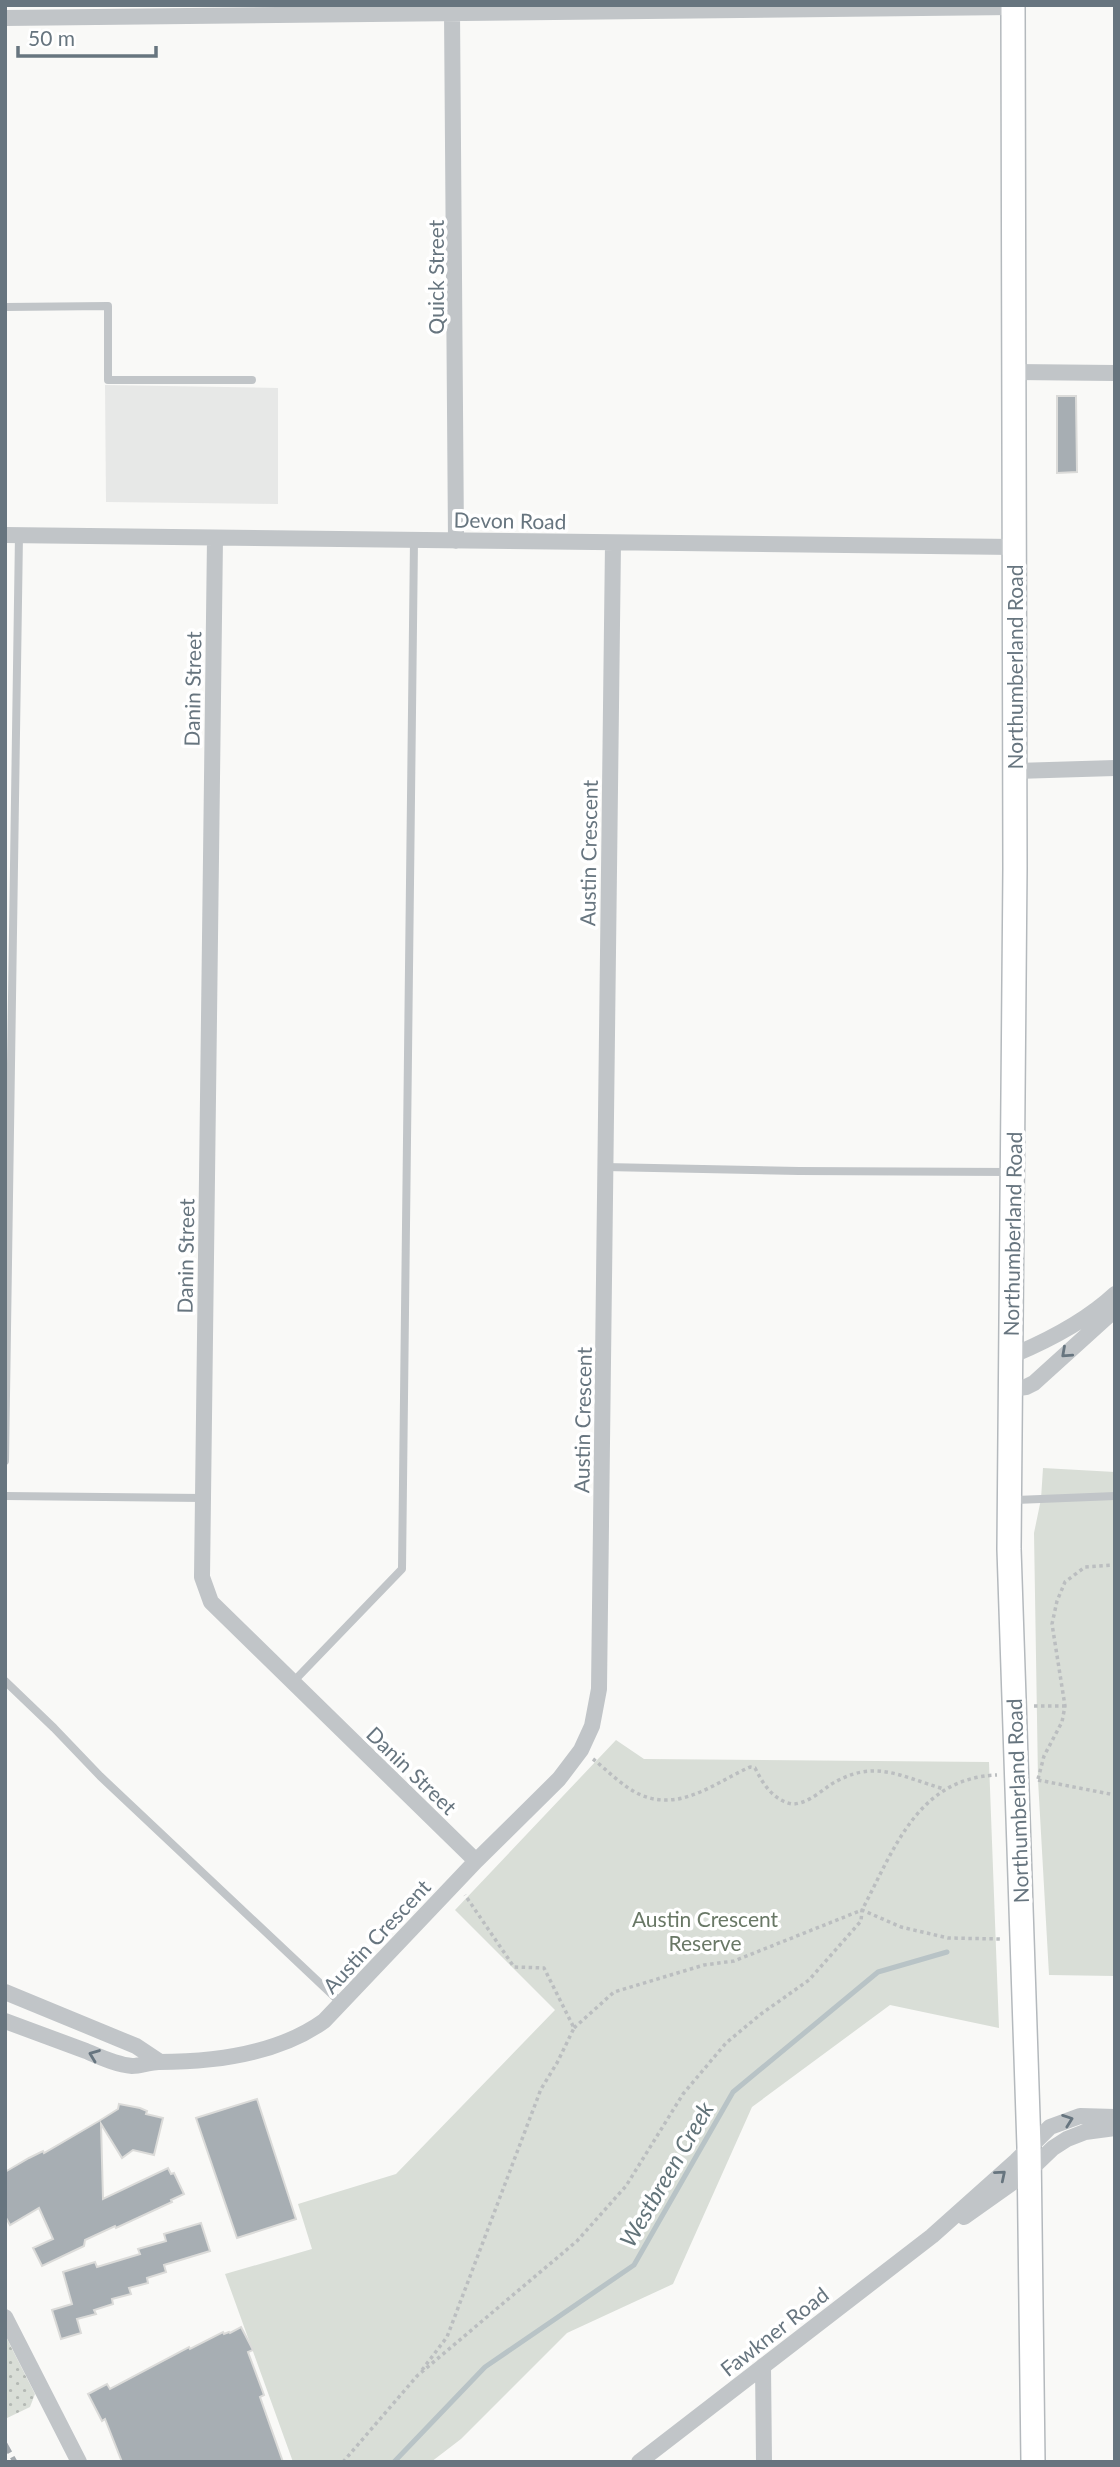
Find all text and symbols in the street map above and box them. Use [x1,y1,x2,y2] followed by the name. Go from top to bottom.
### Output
[18,14,156,58] scale bar
[28,25,75,50] text: 50 m
[423,219,448,334] street label: Quick Street
[453,507,567,533] street label: Devon Road
[1002,565,1027,769] street label: Northumberland Road
[178,631,206,747] street label: Danin Street
[574,779,602,926] street label: Austin Crescent
[998,1131,1026,1337] street label: Northumberland Road
[171,1198,199,1314] street label: Danin Street
[1061,1345,1074,1358] one-way arrow
[568,1346,596,1493] street label: Austin Crescent
[1001,1698,1033,1904] street label: Northumberland Road
[362,1721,462,1819] street label: Danin Street
[317,1874,435,1998] street label: Austin Crescent
[632,1906,779,1955] park label: Austin Crescent Reserve
[89,2049,101,2063] one-way arrow
[613,2096,719,2251] water label: Westbreen Creek
[1061,2114,1073,2128] one-way arrow
[993,2171,1006,2183] one-way arrow
[715,2281,833,2381] street label: Fawkner Road

